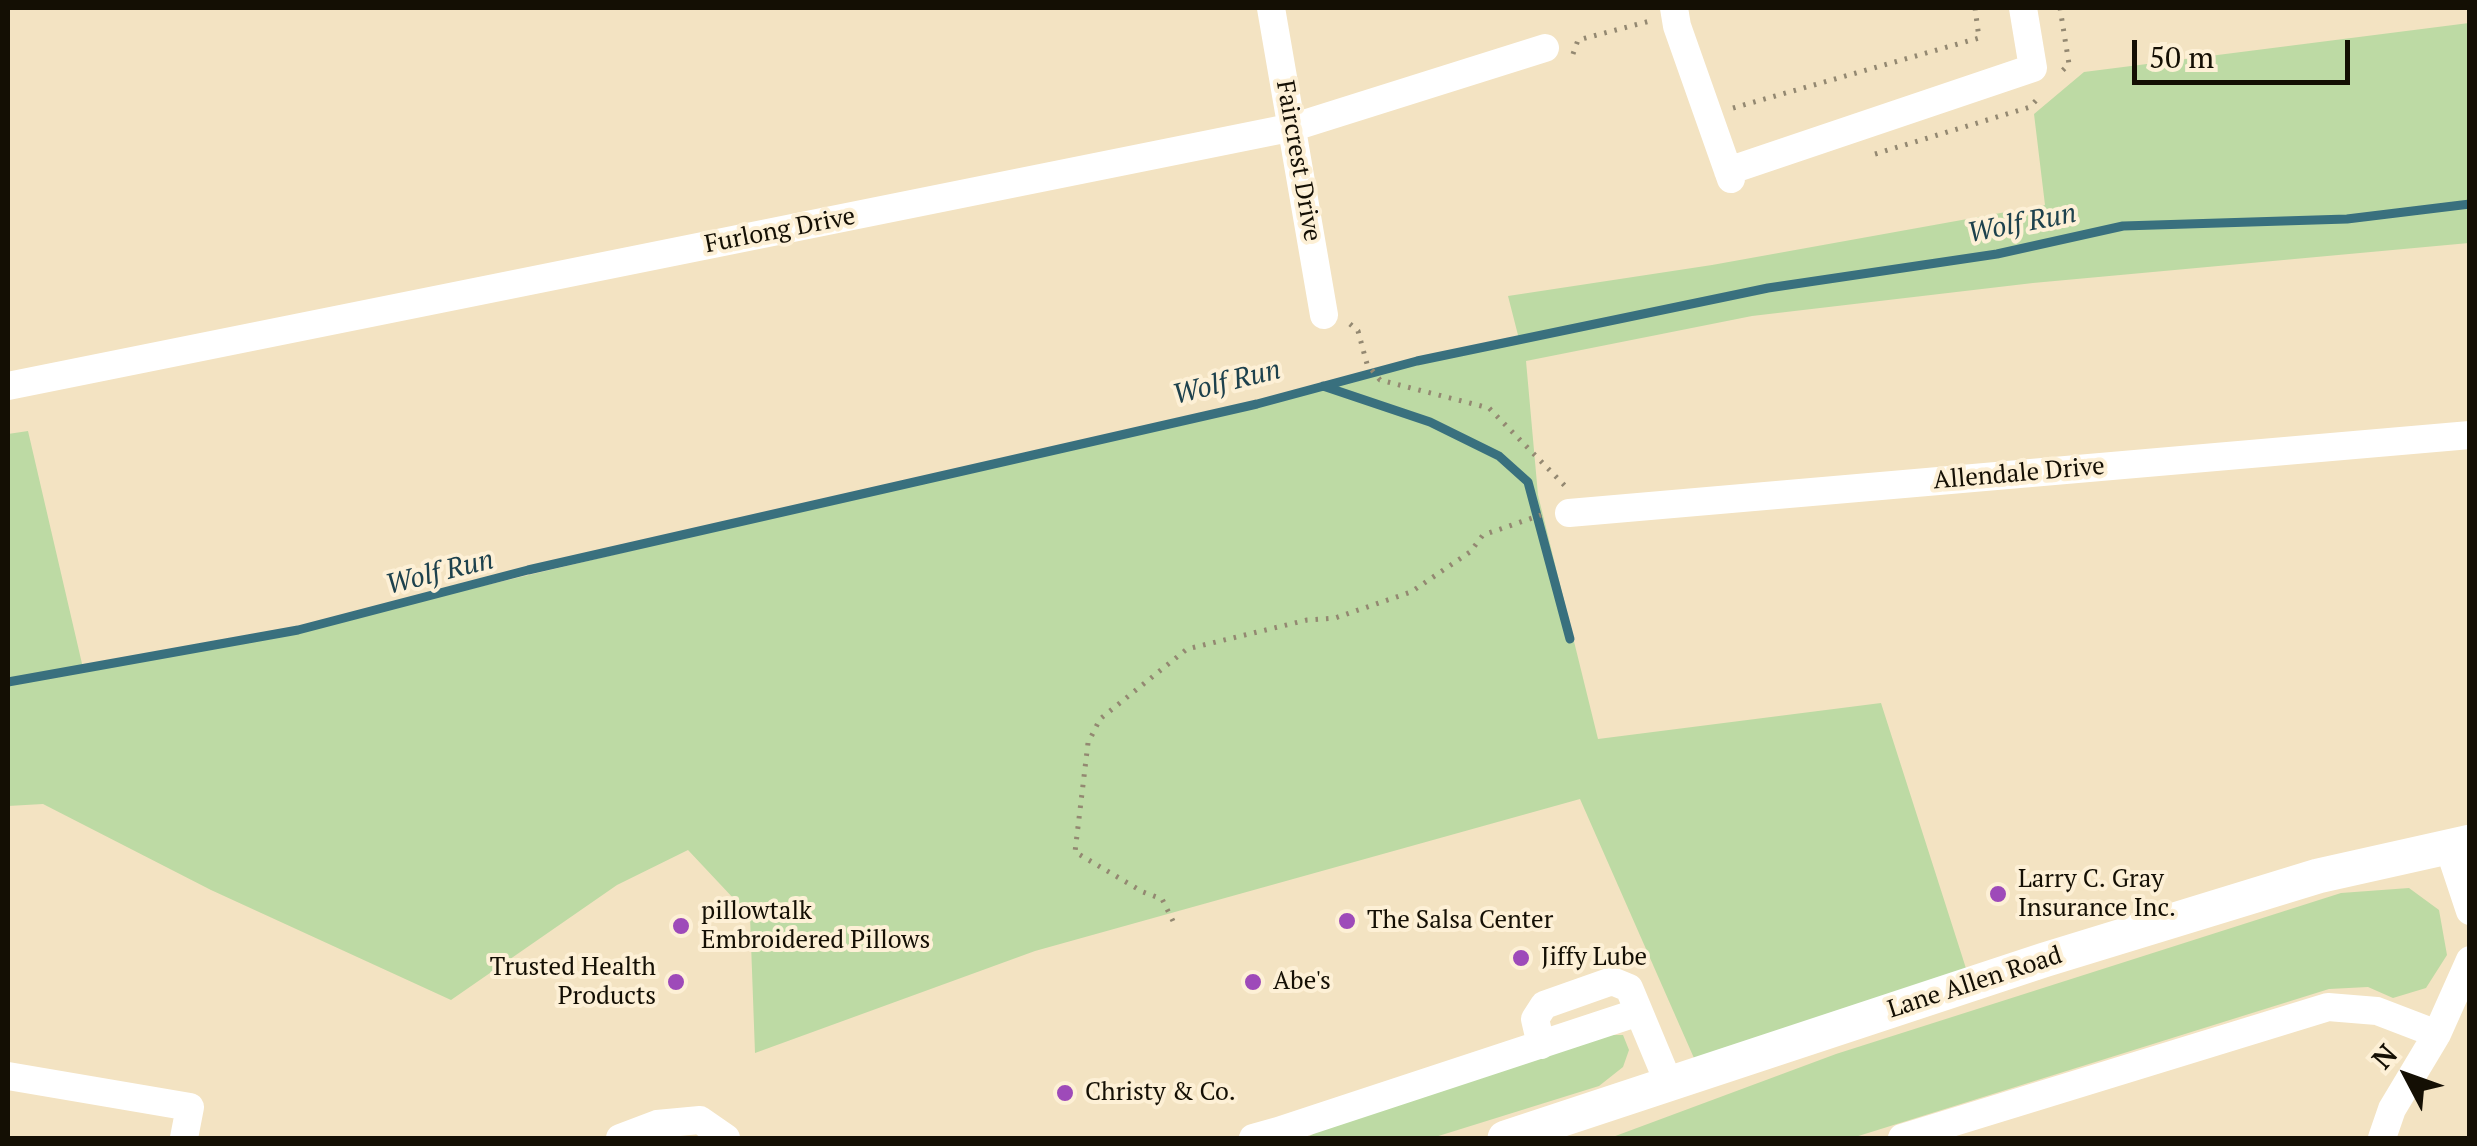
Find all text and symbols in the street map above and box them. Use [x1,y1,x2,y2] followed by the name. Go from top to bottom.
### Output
[2137,20,2354,82] scale bar
[2149,37,2214,77] text: 50 m
[1269,78,1327,244] street label: Faircrest Drive
[1965,197,2079,251] water label: Wolf Run
[702,202,858,260] street label: Furlong Drive
[1170,353,1284,413] water label: Wolf Run
[1932,452,2106,496] street label: Allendale Drive
[383,543,497,603] water label: Wolf Run
[2018,865,2176,924] place label: Larry C. Gray Insurance Inc.
[1987,883,2009,905] marker: Larry C. Gray Insurance Inc.
[701,897,930,956] place label: pillowtalk Embroidered Pillows
[1367,906,1553,936] place label: The Salsa Center
[1336,910,1358,932] marker: The Salsa Center
[670,915,692,937] marker: pillowtalk Embroidered Pillows
[1884,941,2066,1025] street label: Lane Allen Road
[1541,943,1647,973] place label: Jiffy Lube
[1510,947,1532,969] marker: Jiffy Lube
[490,953,656,1012] place label: Trusted Health Products
[1273,967,1331,997] place label: Abe's
[665,971,687,993] marker: Trusted Health Products
[1242,971,1264,993] marker: Abe's
[2357,1026,2457,1126] north arrow
[2363,1036,2405,1076] text: N
[1085,1078,1236,1108] place label: Christy & Co.
[1054,1082,1076,1104] marker: Christy & Co.

